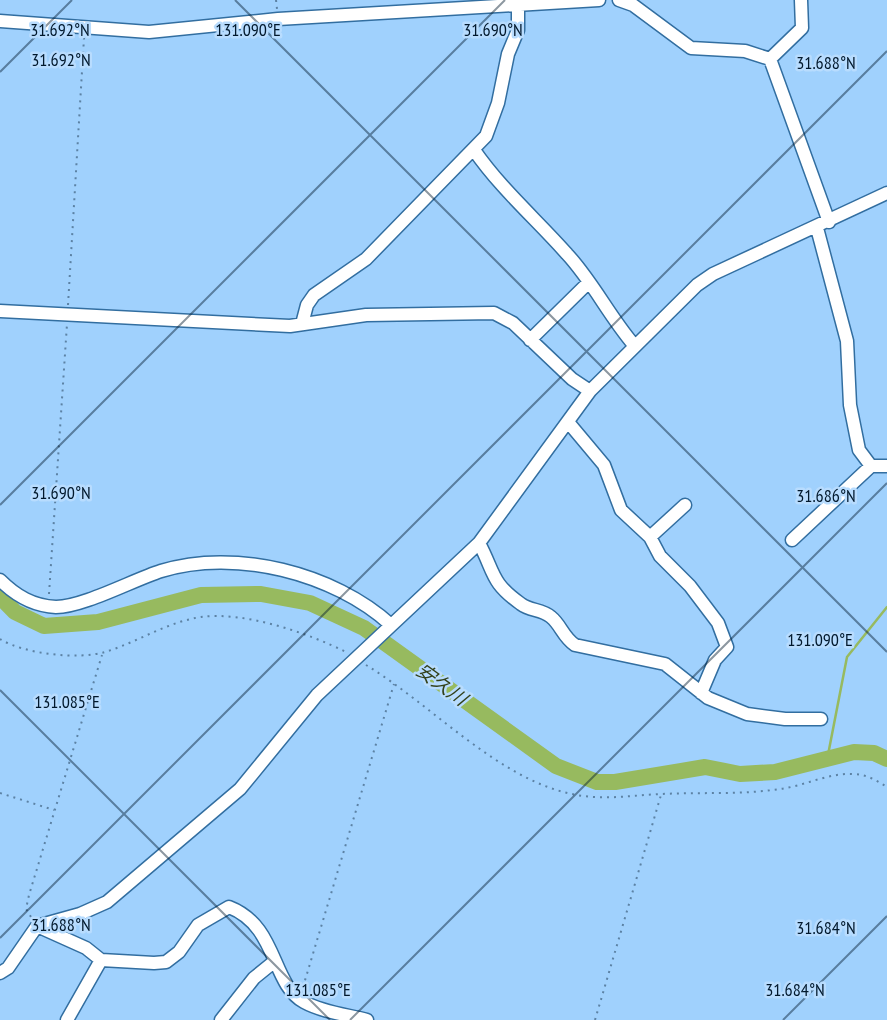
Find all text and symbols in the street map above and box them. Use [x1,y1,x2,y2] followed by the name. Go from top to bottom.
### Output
[30,18,90,41] text: 31.692°N
[215,18,281,41] text: 131.090°E
[463,18,523,41] text: 31.690°N
[31,48,91,71] text: 31.692°N
[796,51,856,74] text: 31.688°N
[31,481,91,504] text: 31.690°N
[796,484,856,507] text: 31.686°N
[787,628,853,651] text: 131.090°E
[412,658,474,712] water label: 安久川
[34,690,100,713] text: 131.085°E
[31,913,91,936] text: 31.688°N
[796,916,856,939] text: 31.684°N
[285,978,351,1001] text: 131.085°E
[765,978,825,1001] text: 31.684°N

